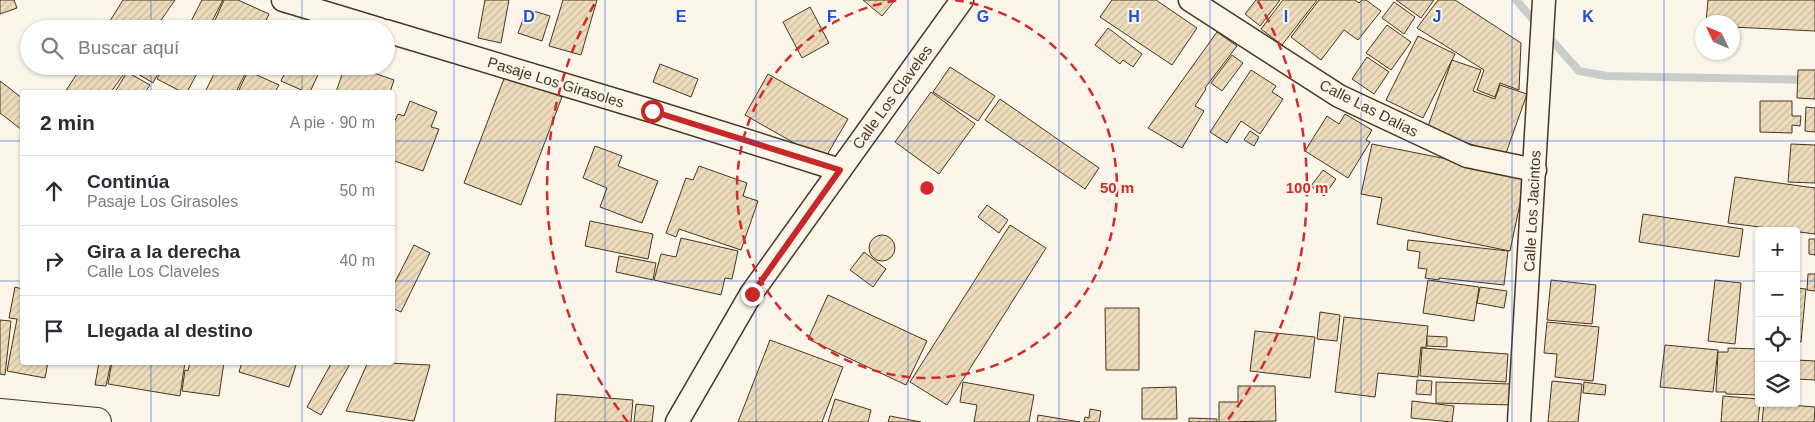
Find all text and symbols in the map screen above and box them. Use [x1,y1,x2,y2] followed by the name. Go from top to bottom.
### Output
[523,8,535,25] text: D
[676,8,687,25] text: E
[827,8,837,25] text: F
[977,8,989,25] text: G
[1128,8,1140,25] text: H
[1284,8,1288,25] text: I
[1433,8,1441,25] text: J
[1582,8,1594,25] text: K
[1695,15,1740,60] north arrow
[20,20,395,75] search box
[38,34,66,62] icon: search
[78,37,179,58] text: Buscar aquí
[849,42,935,152] street label: Calle Los Claveles
[486,53,626,111] street label: Pasaje Los Girasoles
[1317,76,1421,140] street label: Calle Las Dalias
[641,100,664,123] route start
[40,111,95,134] text: 2 min
[290,114,375,131] text: A pie · 90 m
[1520,150,1544,272] street label: Calle Los Jacintos
[87,171,169,192] text: Continúa
[40,177,68,205] icon: ahead
[918,179,936,197] centre of rings
[1100,179,1134,196] text: 50 m
[1286,179,1328,196] text: 100 m
[339,182,375,199] text: 50 m
[87,193,238,210] text: Pasaje Los Girasoles
[1755,227,1800,407] map controls
[1755,227,1800,272] button: +
[87,241,240,262] text: Gira a la derecha
[40,247,68,275] icon: right
[339,252,375,269] text: 40 m
[87,263,220,280] text: Calle Los Claveles
[1755,272,1800,317] button: −
[741,283,764,306] route end
[40,317,68,345] icon: arrive
[1755,317,1800,362] button: locate
[87,320,253,341] text: Llegada al destino
[1755,362,1800,407] button: layers

